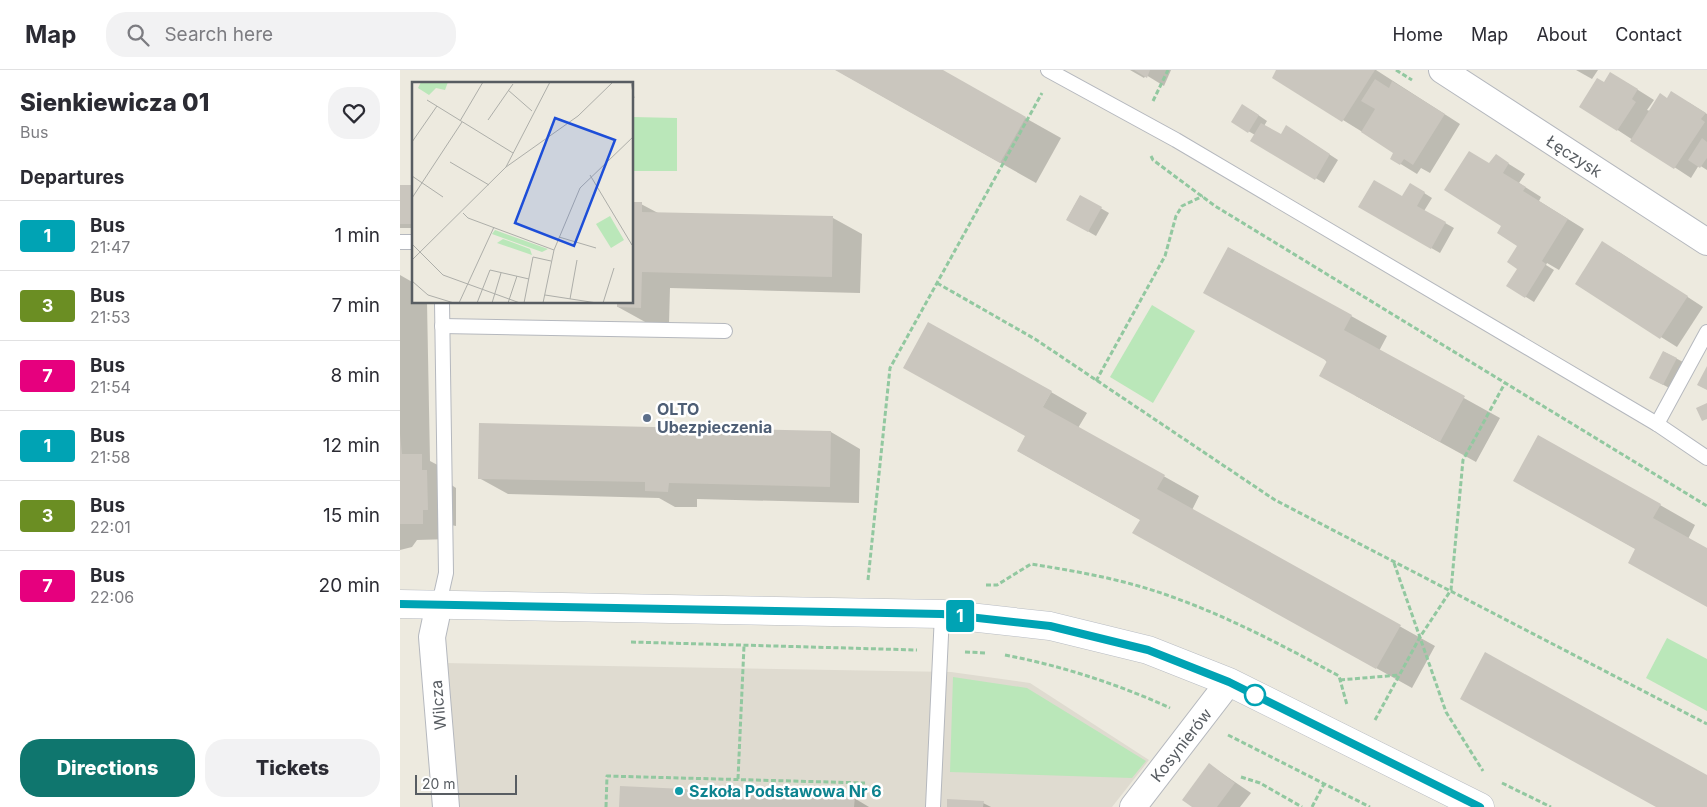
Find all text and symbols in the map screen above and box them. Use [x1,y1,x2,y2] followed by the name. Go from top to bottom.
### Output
[106,12,456,57] search box
[25,20,76,49] text: Map
[124,21,152,49] icon: search
[164,23,273,46] text: Search here
[1393,24,1443,45] text: Home
[1471,24,1508,45] text: Map
[1536,24,1587,45] text: About
[1615,24,1682,45] text: Contact
[412,82,634,304] inset map
[328,87,380,139] button: heart
[20,88,209,117] text: Sienkiewicza 01
[20,122,48,142] text: Bus
[1542,131,1606,182] street label: Łęczysk
[20,166,124,189] text: Departures
[90,214,125,237] text: Bus
[334,224,380,247] text: 1 min
[44,225,51,246] text: 1
[90,237,130,257] text: 21:47
[90,284,125,307] text: Bus
[331,294,380,317] text: 7 min
[42,295,53,316] text: 3
[90,307,130,327] text: 21:53
[90,354,125,377] text: Bus
[330,364,380,387] text: 8 min
[42,365,53,386] text: 7
[90,377,131,397] text: 21:54
[657,399,772,437] place label: OLTO Ubezpieczenia
[641,412,653,424] marker: OLTO Ubezpieczenia
[90,424,125,447] text: Bus
[323,434,380,457] text: 12 min
[44,435,51,456] text: 1
[90,447,131,467] text: 21:58
[90,494,125,517] text: Bus
[323,504,380,527] text: 15 min
[42,505,53,526] text: 3
[90,517,131,537] text: 22:01
[90,564,125,587] text: Bus
[319,574,380,597] text: 20 min
[42,575,53,596] text: 7
[90,587,134,607] text: 22:06
[944,600,976,632] line badge: 1
[956,605,964,626] text: 1
[426,679,450,731] street label: Wilcza
[1244,684,1266,706] unlabelled marker
[1146,704,1216,786] street label: Kosynierów
[20,739,195,797] button: Directions
[205,739,380,797] button: Tickets
[415,772,518,795] scale bar
[422,775,456,792] text: 20 m
[689,781,882,801] place label: Szkoła Podstawowa Nr 6
[673,785,685,797] marker: Szkoła Podstawowa Nr 6

